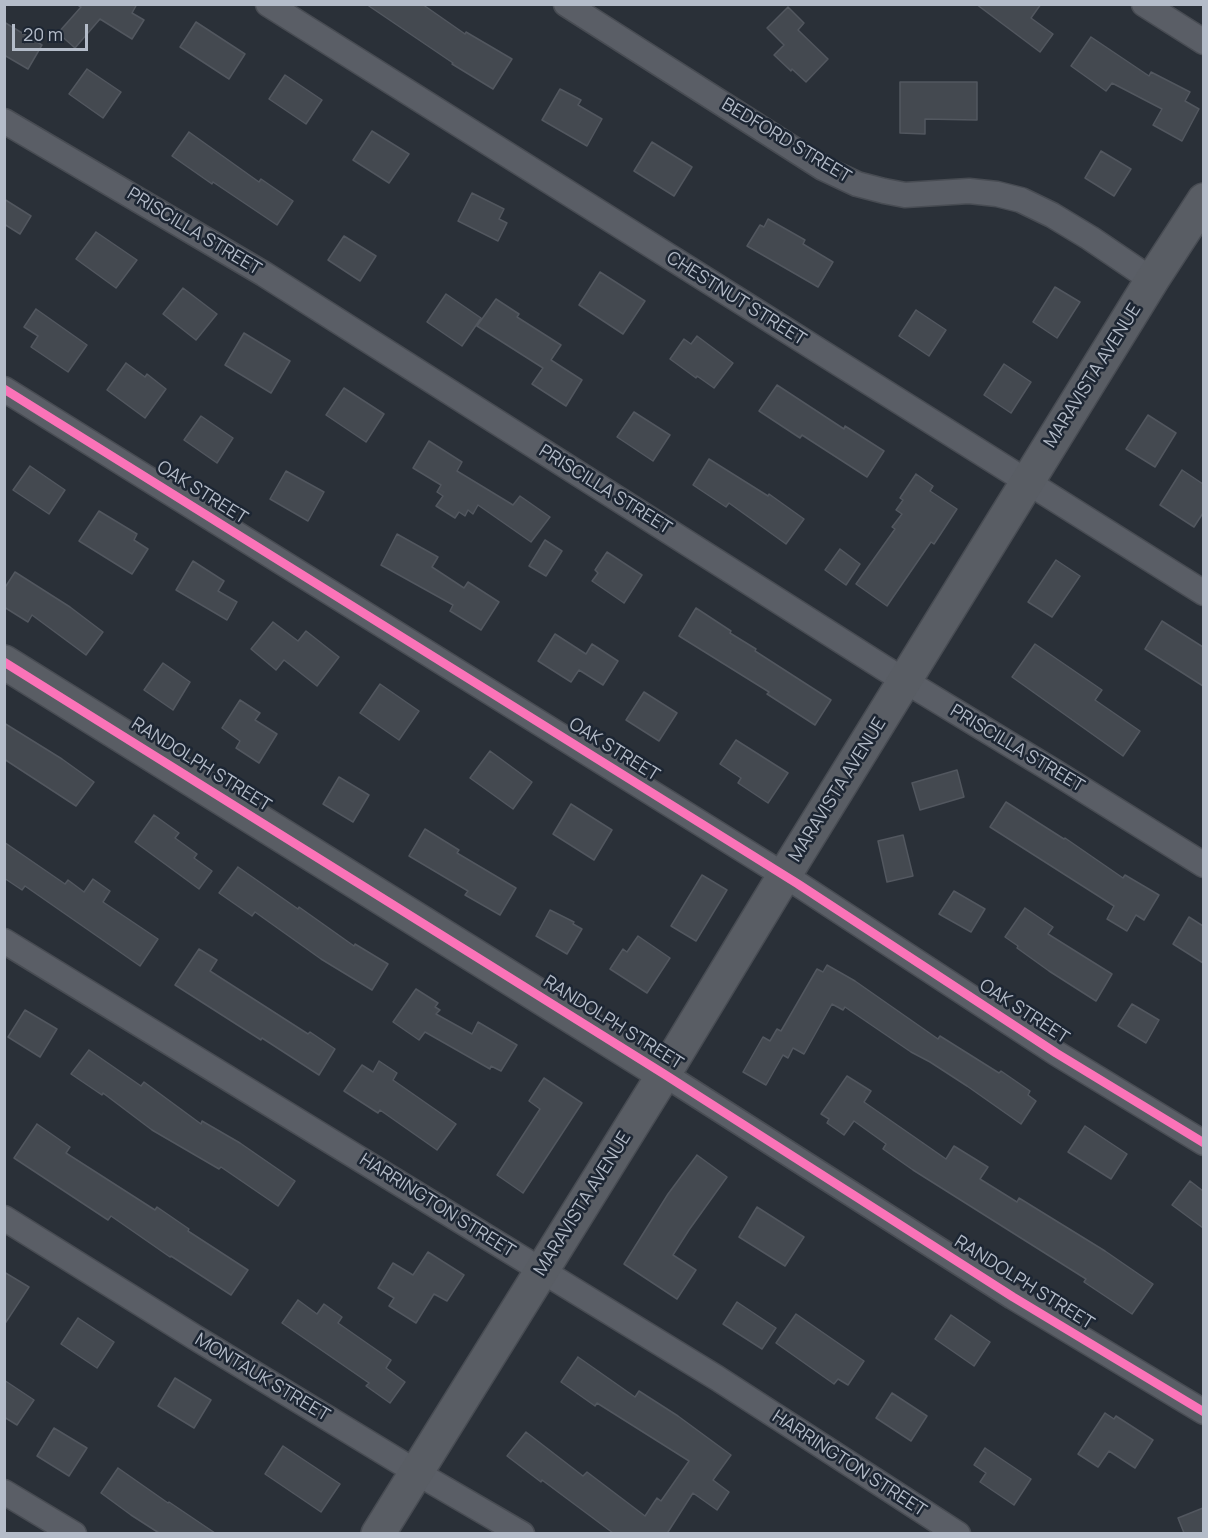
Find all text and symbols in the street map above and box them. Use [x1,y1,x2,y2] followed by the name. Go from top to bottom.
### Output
[15,12,92,50] scale bar
[23,22,63,46] text: 20 m
[717,94,855,188] street label: BEDFORD STREET
[123,183,265,281] street label: PRISCILLA STREET
[662,247,810,351] street label: CHESTNUT STREET
[1040,300,1146,452] street label: MARAVISTA AVENUE
[535,440,675,540] street label: PRISCILLA STREET
[153,457,251,529] street label: OAK STREET
[946,700,1088,798] street label: PRISCILLA STREET
[127,713,275,817] street label: RANDOLPH STREET
[565,714,663,786] street label: OAK STREET
[785,714,891,866] street label: MARAVISTA AVENUE
[539,971,687,1075] street label: RANDOLPH STREET
[975,975,1073,1049] street label: OAK STREET
[530,1128,636,1280] street label: MARAVISTA AVENUE
[355,1149,519,1263] street label: HARRINGTON STREET
[950,1231,1098,1335] street label: RANDOLPH STREET
[191,1329,333,1427] street label: MONTAUK STREET
[768,1406,930,1522] street label: HARRINGTON STREET

